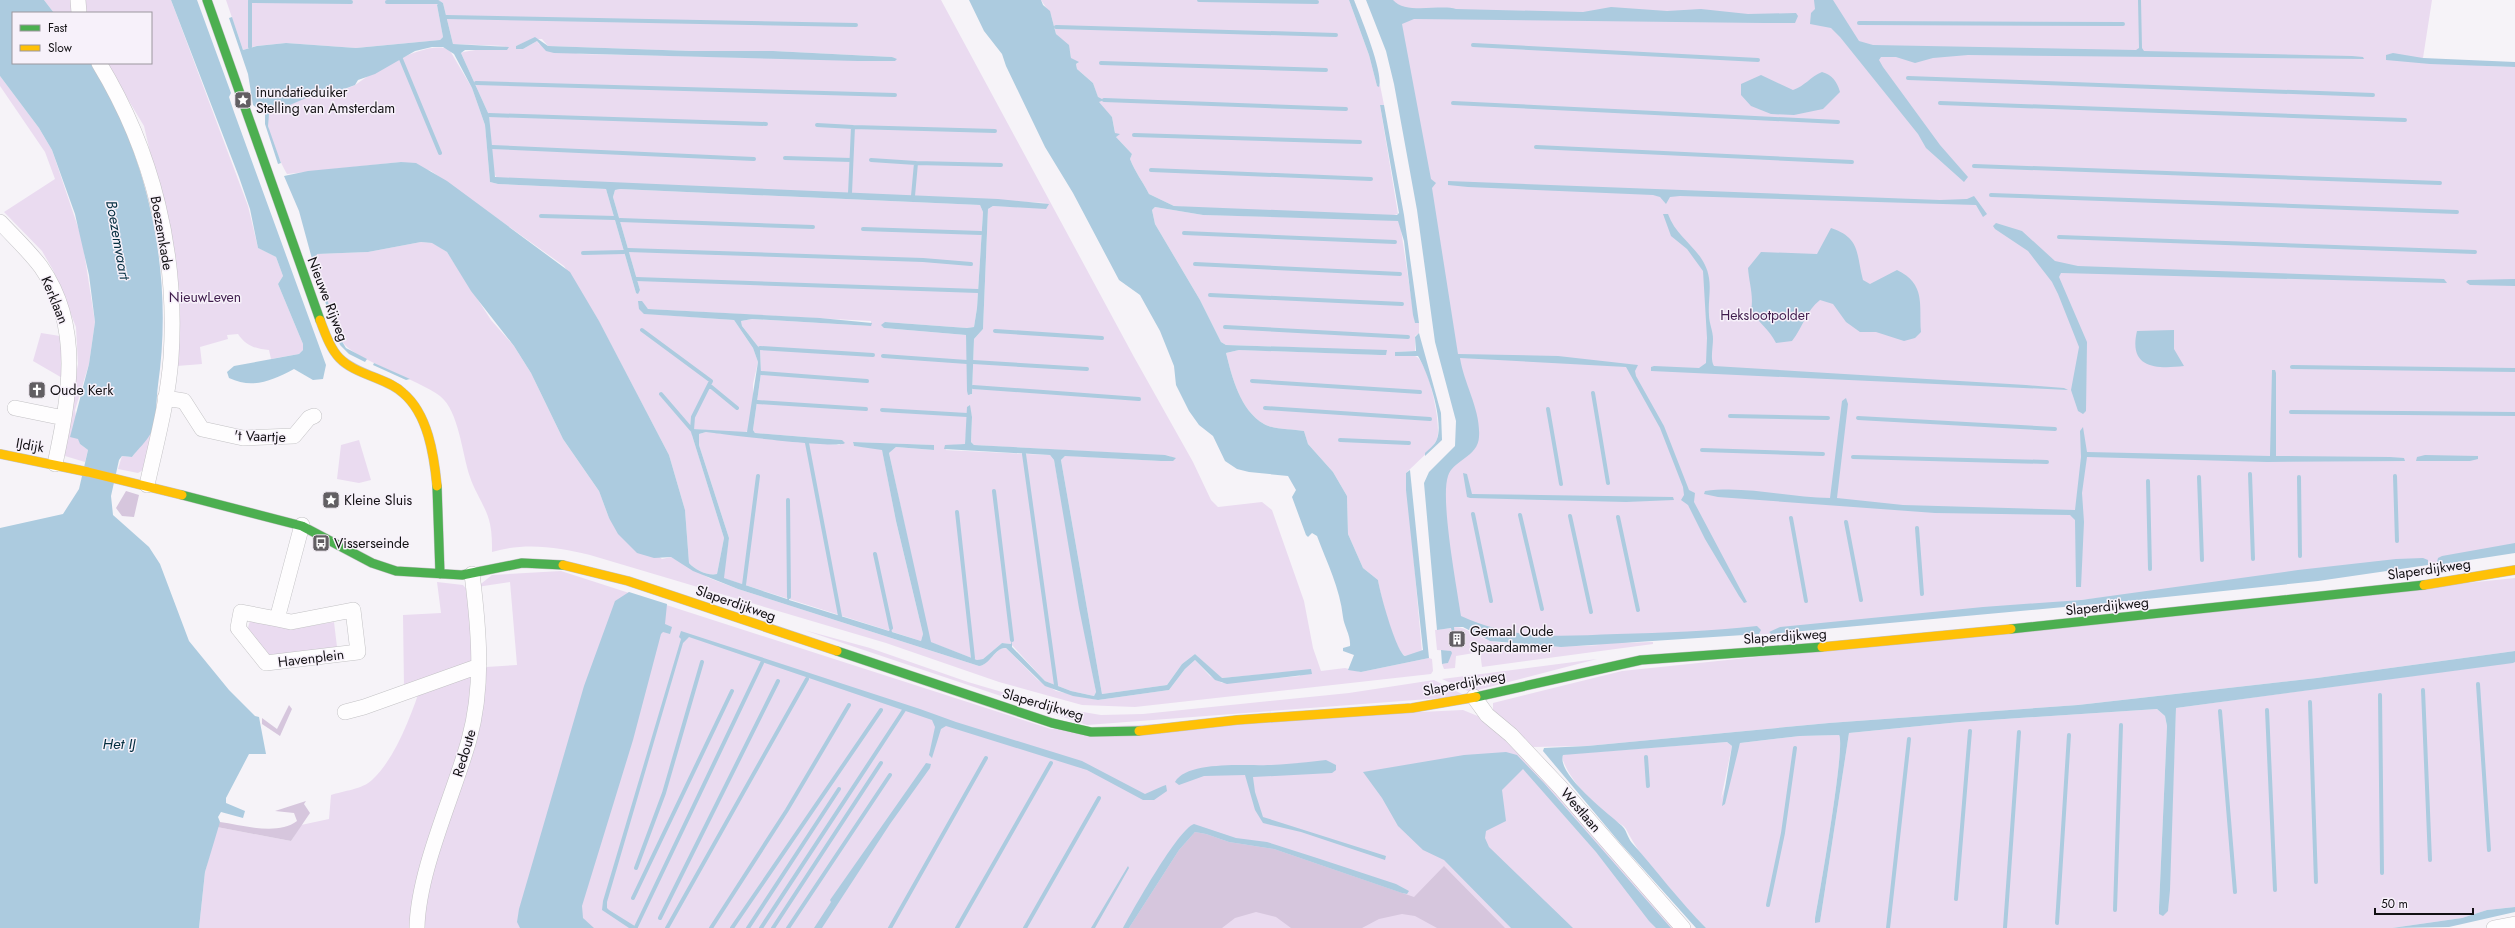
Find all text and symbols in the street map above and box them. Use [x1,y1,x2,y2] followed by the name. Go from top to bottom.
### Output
[12,12,152,64] legend
[48,19,67,37] text: Fast
[48,39,73,57] text: Slow
[256,82,395,118] place label: inundatieduiker Stelling van Amsterdam
[233,90,253,110] place icon: inundatieduiker Stelling van Amsterdam
[146,194,178,272] street label: Boezemkade
[100,199,136,283] water label: Boezemvaart
[303,254,353,344] street label: Nieuwe Rijweg
[36,273,74,327] street label: Kerklaan
[169,287,241,307] park label: NieuwLeven
[1720,305,1810,325] park label: Hekslootpolder
[27,380,47,400] church icon: Oude Kerk
[50,380,114,400] place label: Oude Kerk
[234,425,286,447] street label: 't Vaartje
[14,433,46,457] street label: IJdijk
[321,490,341,510] place icon: Kleine Sluis
[344,490,413,510] place label: Kleine Sluis
[311,533,331,553] bus stop icon: Visserseinde
[334,533,409,553] place label: Visserseinde
[2386,553,2472,585] street label: Slaperdijkweg
[693,580,779,626] street label: Slaperdijkweg
[2064,592,2150,620] street label: Slaperdijkweg
[1470,621,1553,657] place label: Gemaal Oude Spaardammer
[1743,623,1827,649] street label: Slaperdijkweg
[1447,629,1467,649] building icon: Gemaal Oude Spaardammer
[277,644,345,672] street label: Havenplein
[1421,665,1507,701] street label: Slaperdijkweg
[1000,683,1086,725] street label: Slaperdijkweg
[447,727,481,779] street label: Redoute
[103,733,136,755] water label: Het IJ
[1556,783,1606,837] street label: Westlaan
[2375,890,2473,916] scale bar
[2381,895,2408,913] text: 50 m

